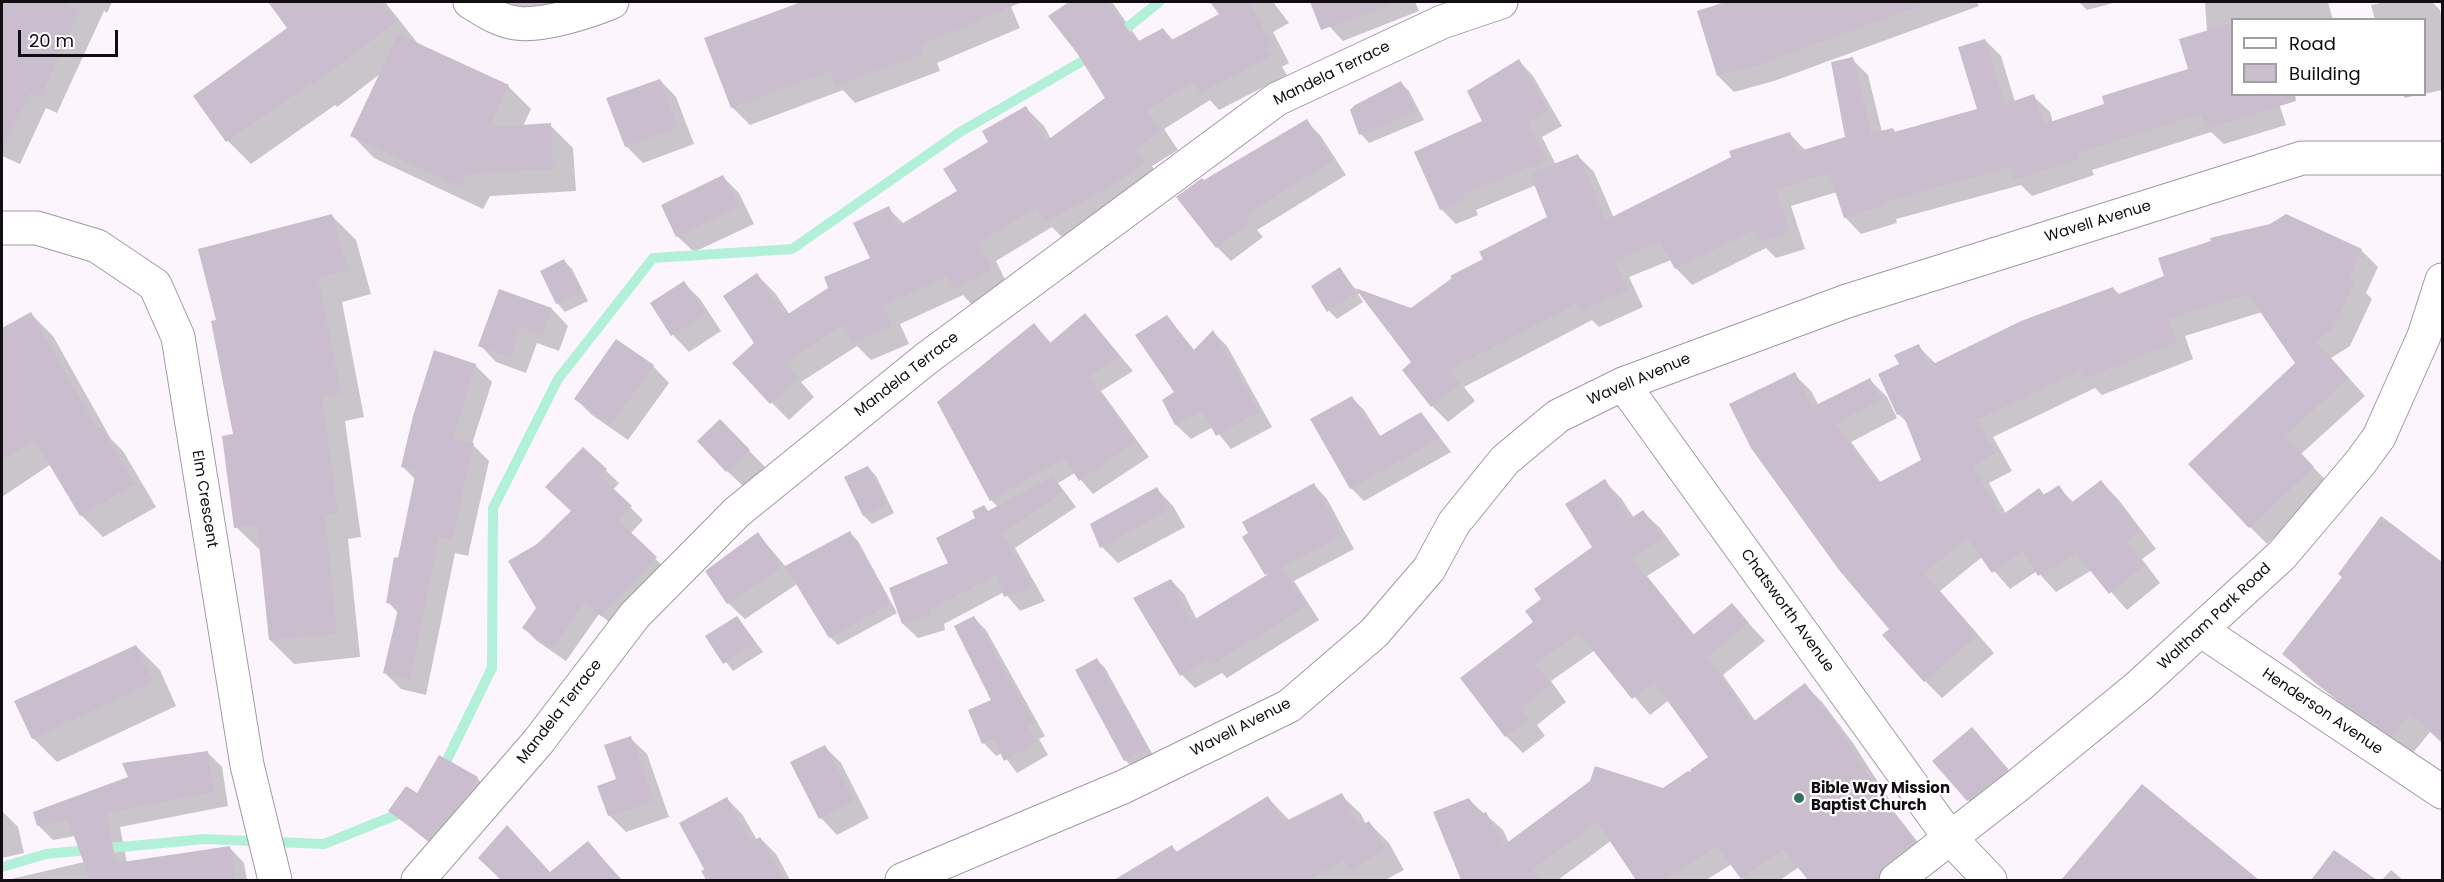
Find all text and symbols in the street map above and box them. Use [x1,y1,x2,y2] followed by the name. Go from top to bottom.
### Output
[21,18,122,56] scale bar
[2231,18,2426,96] legend
[29,28,74,53] text: 20 m
[2289,31,2336,56] text: Road
[1271,38,1393,110] street label: Mandela Terrace
[2289,61,2361,86] text: Building
[2043,197,2153,247] street label: Wavell Avenue
[851,329,963,421] street label: Mandela Terrace
[1585,350,1693,410] street label: Wavell Avenue
[187,449,221,549] street label: Elm Crescent
[1736,546,1838,676] street label: Chatsworth Avenue
[2155,560,2275,674] street label: Waltham Park Road
[514,656,606,768] street label: Mandela Terrace
[2258,665,2386,759] street label: Henderson Avenue
[1188,695,1294,761] street label: Wavell Avenue
[1811,780,1950,815] place label: Bible Way Mission Baptist Church
[1792,791,1806,805] marker: Bible Way Mission Baptist Church

